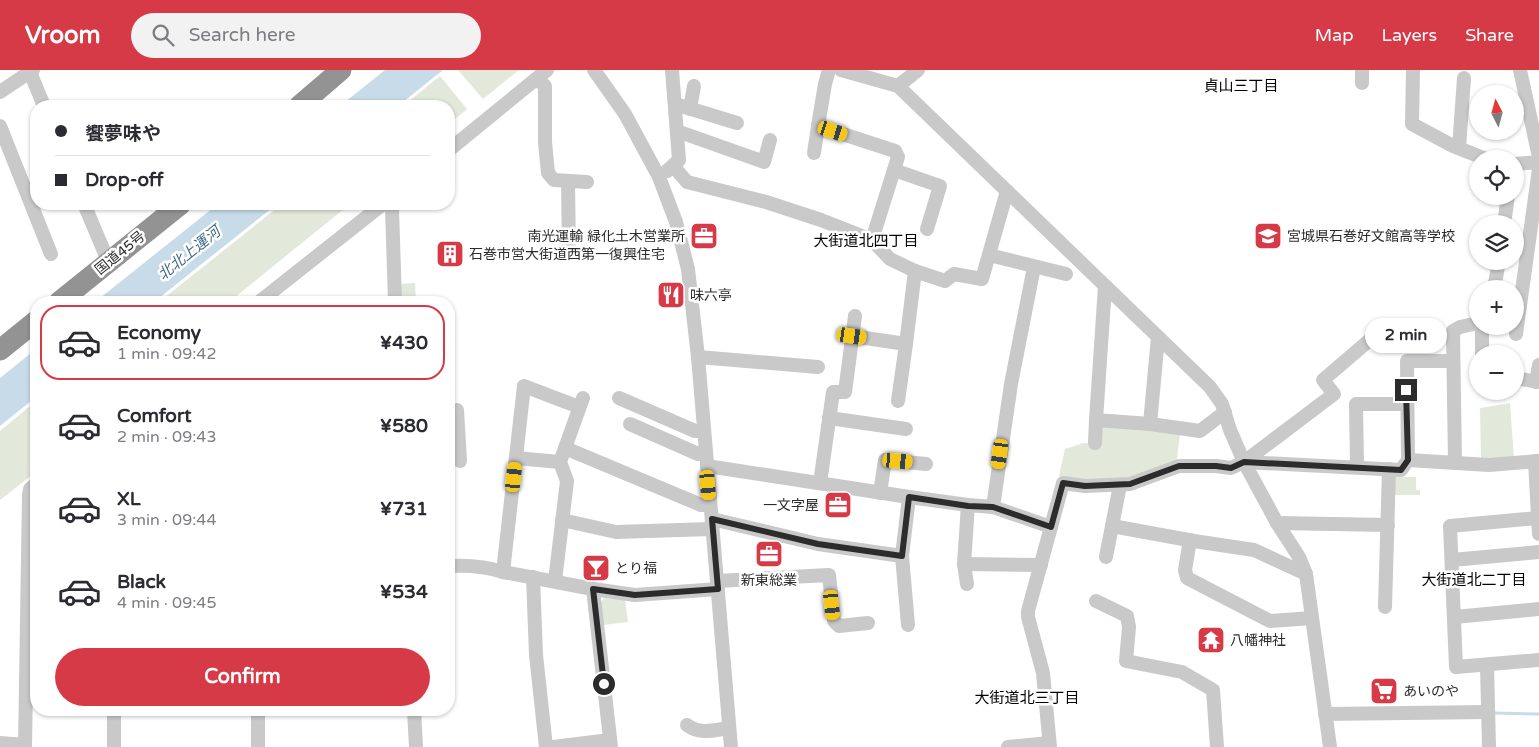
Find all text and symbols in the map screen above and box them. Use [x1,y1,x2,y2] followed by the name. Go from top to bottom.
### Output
[131,13,481,58] search box
[25,21,101,50] text: Vroom
[149,21,177,49] icon: search
[189,24,296,46] text: Search here
[1315,24,1354,46] text: Map
[1382,24,1437,46] text: Layers
[1465,24,1514,46] text: Share
[1203,77,1279,95] district label: 貞山三丁目
[1469,85,1524,140] north arrow
[1469,85,1524,400] map controls
[816,119,849,143] car
[85,123,161,145] text: 饗夢味や
[1469,150,1524,205] button: locate
[85,169,164,191] text: Drop-off
[1469,215,1524,270] button: layers
[154,221,226,284] water label: 北北上運河
[689,221,719,251] office icon: 南光運輸 緑化土木営業所
[1253,221,1283,251] school or university icon: 宮城県石巻好文館高等学校
[91,228,149,278] street label: 国道45号
[527,228,685,245] place label: 南光運輸 緑化土木営業所
[1287,228,1455,245] place label: 宮城県石巻好文館高等学校
[813,232,919,250] district label: 大街道北四丁目
[435,239,465,269] building icon: 石巻市営大街道西第一復興住宅
[469,246,665,263] place label: 石巻市営大街道西第一復興住宅
[656,280,686,310] restaurant icon: 味六亭
[1469,280,1524,335] button: +
[690,287,732,304] place label: 味六亭
[1365,318,1447,352] callout: 2 min
[57,320,102,365] icon: car
[117,322,201,344] text: Economy
[1385,325,1427,345] text: 2 min
[836,326,867,346] car
[380,332,428,354] text: ¥430
[117,344,216,364] text: 1 min · 09:42
[1469,345,1524,400] button: −
[1395,379,1417,401] route end
[57,403,102,448] icon: car
[117,405,191,427] text: Comfort
[380,415,428,437] text: ¥580
[117,427,216,447] text: 2 min · 09:43
[990,438,1009,470] car
[882,452,913,470] car
[504,461,523,493] car
[699,469,716,501] car
[57,486,102,531] icon: car
[117,488,141,510] text: XL
[823,490,853,520] office icon: 一文字屋
[763,497,819,514] place label: 一文字屋
[380,498,428,520] text: ¥731
[117,510,216,530] text: 3 min · 09:44
[754,539,784,569] office icon: 新東総業
[581,553,611,583] bar icon: とり福
[615,560,657,577] place label: とり福
[57,569,102,614] icon: car
[117,571,166,593] text: Black
[1421,571,1527,589] district label: 大街道北二丁目
[741,572,797,589] place label: 新東総業
[380,581,428,603] text: ¥534
[822,589,841,621] car
[117,593,216,613] text: 4 min · 09:45
[1196,625,1226,655] temple icon: 八幡神社
[1230,632,1286,649] place label: 八幡神社
[55,648,430,706] button: Confirm
[593,673,615,695] route start
[1369,676,1399,706] supermarket icon: あいのや
[1403,683,1459,700] place label: あいのや
[974,689,1080,707] district label: 大街道北三丁目

